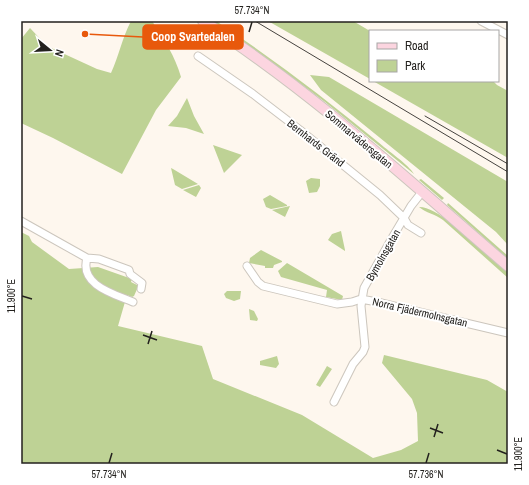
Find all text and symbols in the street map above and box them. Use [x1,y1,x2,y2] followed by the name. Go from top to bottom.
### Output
[235,4,270,17] text: 57.734°N
[143,25,243,49] callout: Coop Svartedalen
[151,29,235,45] text: Coop Svartedalen
[30,30,70,70] north arrow
[369,30,499,82] legend
[405,38,429,54] text: Road
[52,48,67,58] text: N
[405,58,425,74] text: Park
[322,107,396,171] street label: Sommarvädersgatan
[284,116,348,170] street label: Bernhards Gränd
[363,227,403,283] street label: Bymolnsgatan
[5,279,18,313] text: 11.900°E
[371,294,469,330] street label: Norra Fjädermolnsgatan
[512,437,525,471] text: 11.900°E
[92,468,127,481] text: 57.734°N
[409,468,444,481] text: 57.736°N

